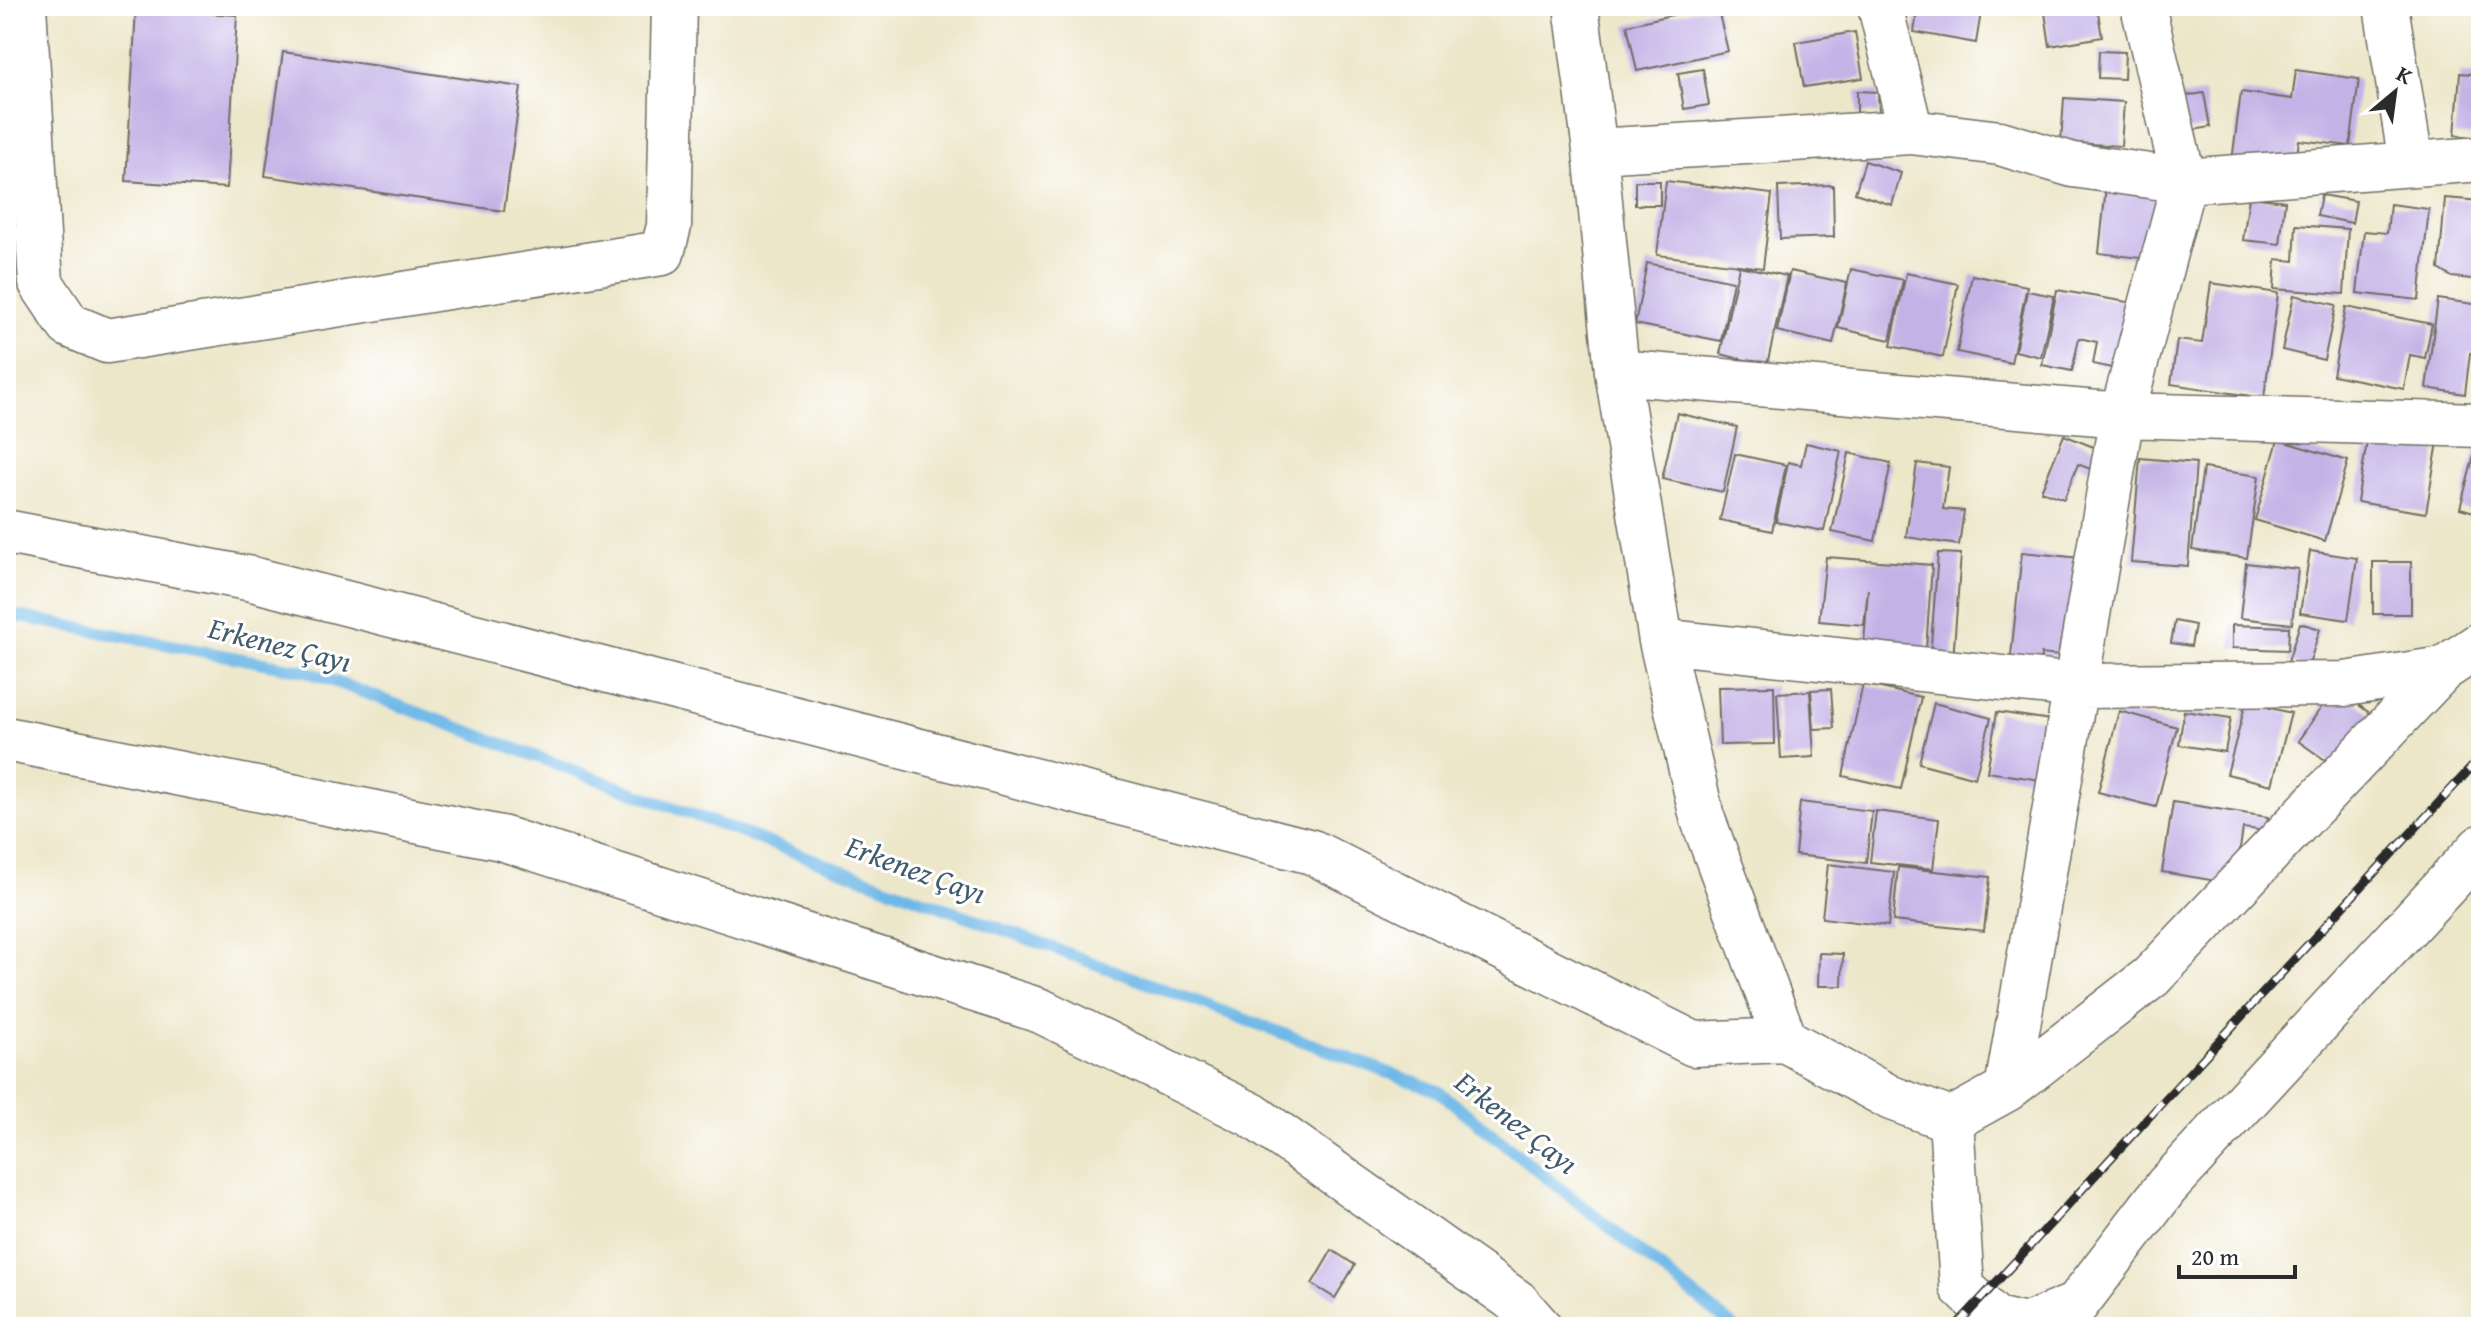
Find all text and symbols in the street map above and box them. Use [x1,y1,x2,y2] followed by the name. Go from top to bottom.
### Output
[2355,52,2435,132] north arrow
[2391,57,2419,92] text: K
[203,605,356,683] water label: Erkenez Çayı
[839,823,992,915] water label: Erkenez Çayı
[1445,1059,1588,1184] water label: Erkenez Çayı
[2179,1229,2295,1279] scale bar
[2191,1239,2239,1274] text: 20 m

